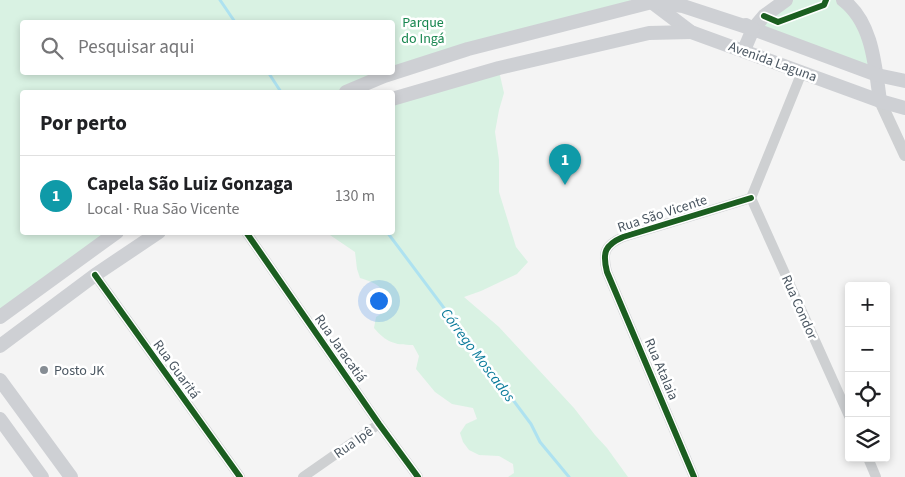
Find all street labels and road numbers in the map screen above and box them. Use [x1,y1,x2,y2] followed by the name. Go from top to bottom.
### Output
[726,37,820,87] street label: Avenida Laguna
[615,190,710,238] street label: Rua São Vicente
[776,272,822,343] street label: Rua Condor
[309,310,371,387] street label: Rua Jaracatiá
[639,335,683,403] street label: Rua Atalaia
[148,336,204,403] street label: Rua Guaritá
[330,422,377,464] street label: Rua Ipê

